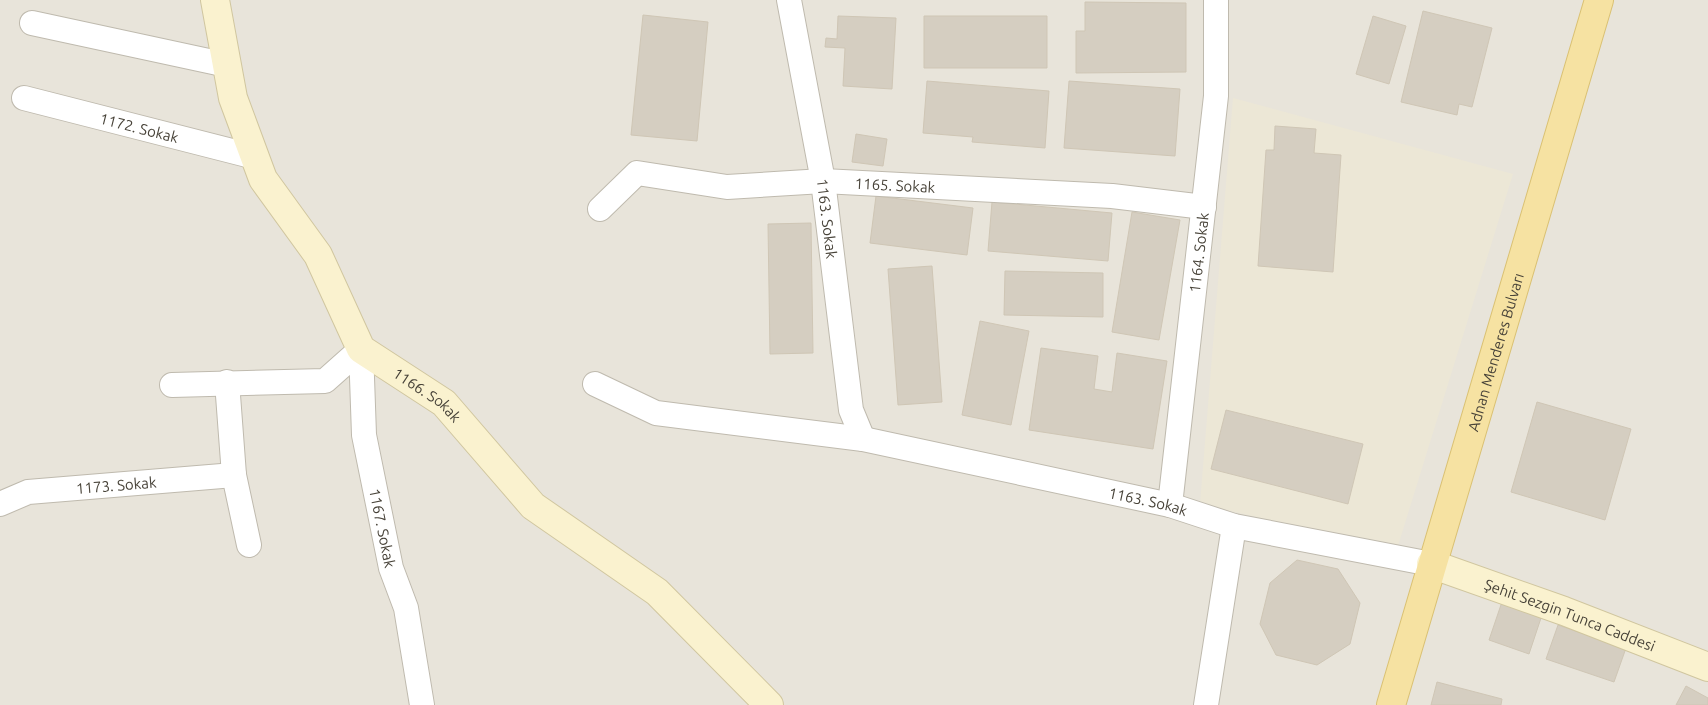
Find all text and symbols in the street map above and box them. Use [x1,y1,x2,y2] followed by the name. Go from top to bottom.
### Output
[98,109,181,146] street label: 1172. Sokak
[854,174,936,195] street label: 1165. Sokak
[814,178,841,260] street label: 1163. Sokak
[1185,211,1211,294] street label: 1164. Sokak
[1464,271,1527,433] street label: Adnan Menderes Bulvarı
[390,364,465,426] street label: 1166. Sokak
[75,473,157,497] street label: 1173. Sokak
[1107,484,1190,519] street label: 1163. Sokak
[367,487,399,570] street label: 1167. Sokak
[1482,575,1658,654] street label: Şehit Sezgin Tunca Caddesi

